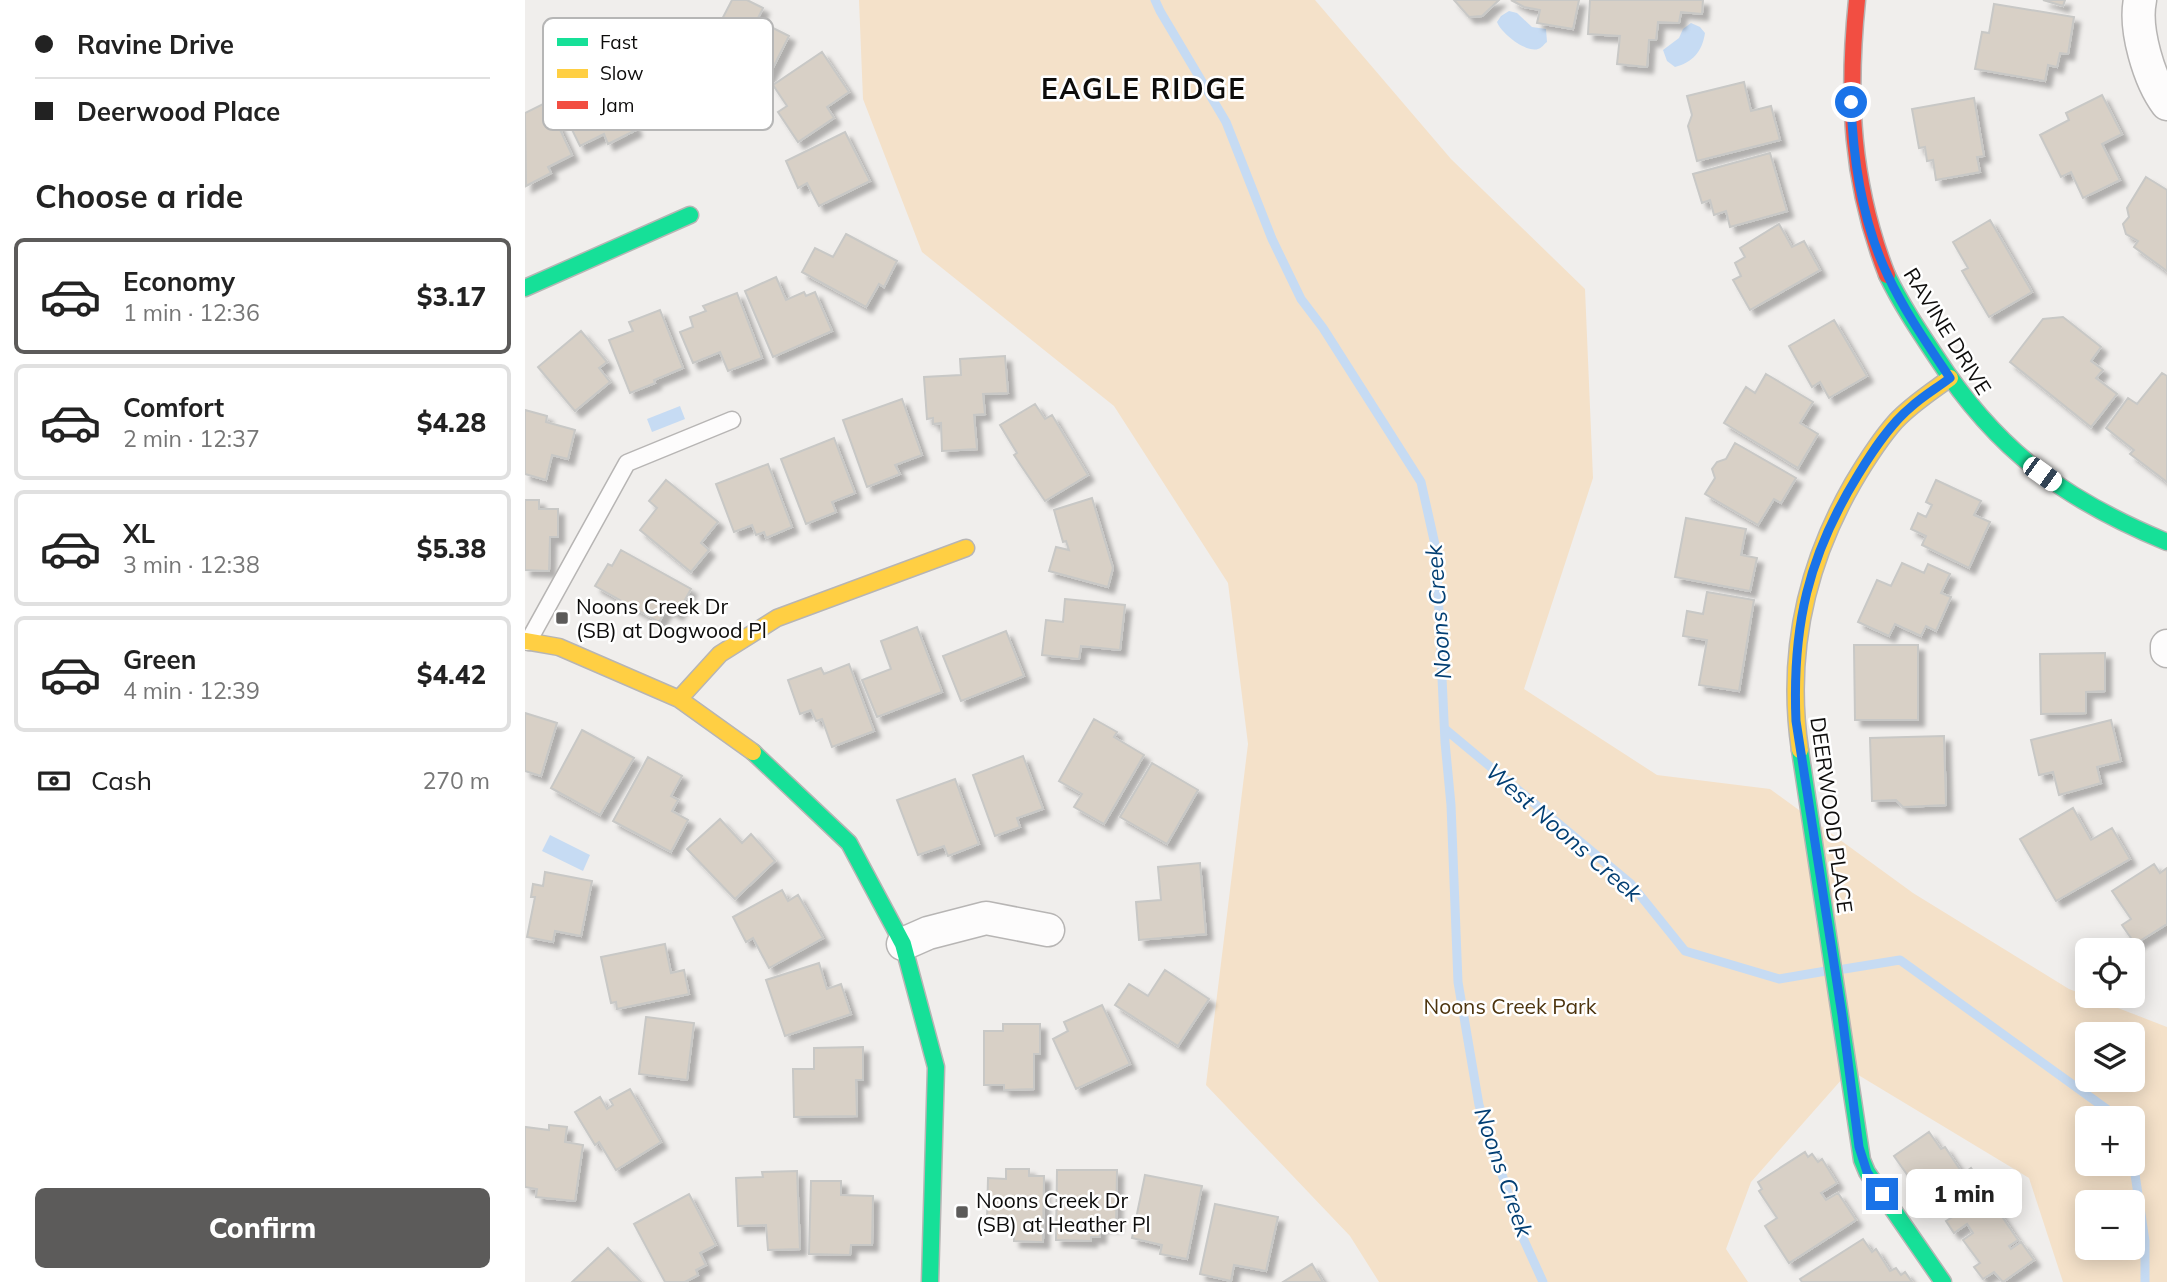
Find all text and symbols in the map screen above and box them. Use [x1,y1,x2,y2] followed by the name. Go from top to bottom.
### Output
[543,18,773,130] legend
[77,28,234,61] text: Ravine Drive
[600,30,638,54] text: Fast
[600,61,644,85] text: Slow
[1041,71,1247,106] district label: EAGLE RIDGE
[1835,86,1867,118] route start
[600,93,634,117] text: Jam
[77,95,280,128] text: Deerwood Place
[35,176,243,216] text: Choose a ride
[1899,263,1997,399] street label: RAVINE DRIVE
[39,265,102,328] icon: car
[123,265,235,298] text: Economy
[417,280,486,313] text: $3.17
[123,298,260,327] text: 1 min · 12:36
[39,391,102,454] icon: car
[123,391,224,424] text: Comfort
[417,406,486,439] text: $4.28
[123,424,260,453] text: 2 min · 12:37
[2019,453,2066,495] car
[39,517,102,580] icon: car
[123,517,155,550] text: XL
[417,532,486,565] text: $5.38
[1419,542,1457,680] water label: Noons Creek
[123,550,260,579] text: 3 min · 12:38
[576,593,767,643] place label: Noons Creek Dr (SB) at Dogwood Pl
[554,610,570,626] marker: Noons Creek Dr (SB) at Dogwood Pl
[39,643,102,706] icon: car
[123,643,196,676] text: Green
[417,658,486,691] text: $4.42
[123,676,260,705] text: 4 min · 12:39
[1805,715,1859,915] street label: DEERWOOD PLACE
[1480,756,1649,908] water label: West Noons Creek
[35,762,73,800] icon: cash
[91,764,152,797] text: Cash
[422,766,490,795] text: 270 m
[2075,938,2145,1260] map controls
[2075,938,2145,1008] button: locate
[1423,993,1597,1019] park label: Noons Creek Park
[2075,1022,2145,1092] button: layers
[1468,1103,1540,1242] water label: Noons Creek
[2075,1106,2145,1176] button: +
[1907,1170,2022,1218] callout: 1 min
[1866,1178,1898,1210] route end
[1933,1179,1995,1208] text: 1 min
[976,1187,1151,1237] place label: Noons Creek Dr (SB) at Heather Pl
[35,1188,490,1268] button: Confirm
[2075,1190,2145,1260] button: −
[954,1204,970,1220] marker: Noons Creek Dr (SB) at Heather Pl

